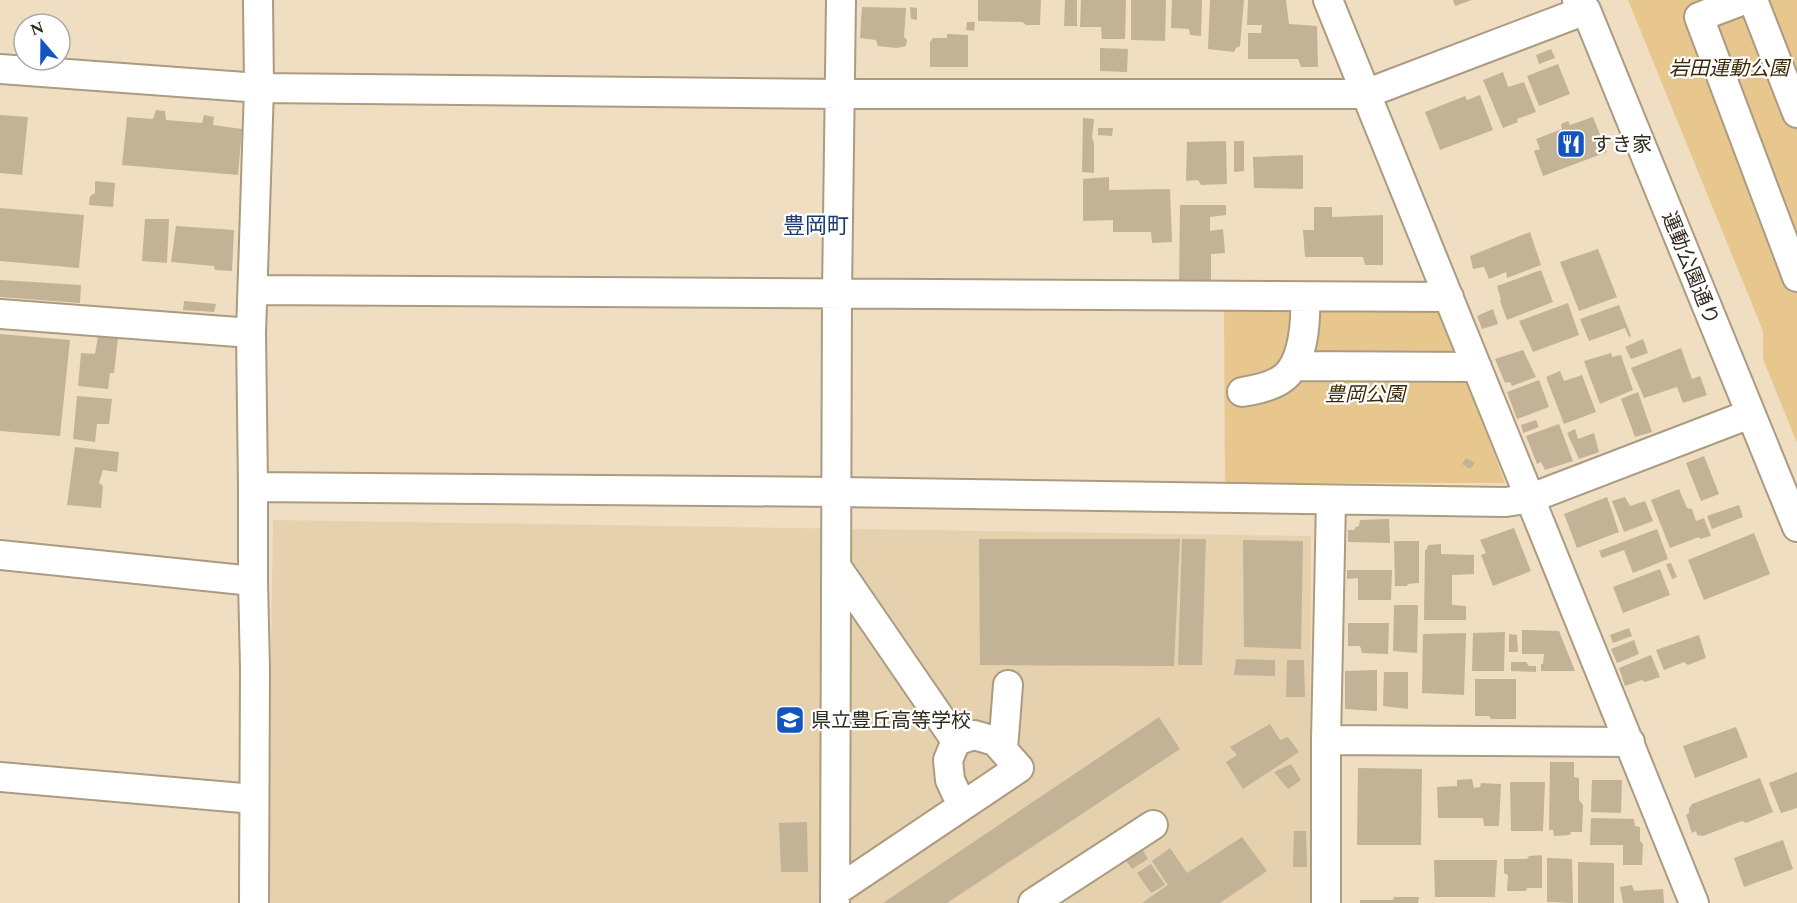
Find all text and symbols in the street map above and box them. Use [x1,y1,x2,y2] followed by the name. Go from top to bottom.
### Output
[12,12,72,72] north arrow
[27,15,47,42] text: N
[1669,54,1792,84] park label: 岩田運動公園
[1555,128,1587,160] restaurant icon: すき家
[1592,130,1652,160] place label: すき家
[1654,207,1726,330] street label: 運動公園通り
[783,210,849,243] district label: 豊岡町
[1325,380,1408,410] park label: 豊岡公園
[774,704,806,736] school or university icon: 県立豊丘高等学校
[811,706,971,736] place label: 県立豊丘高等学校

